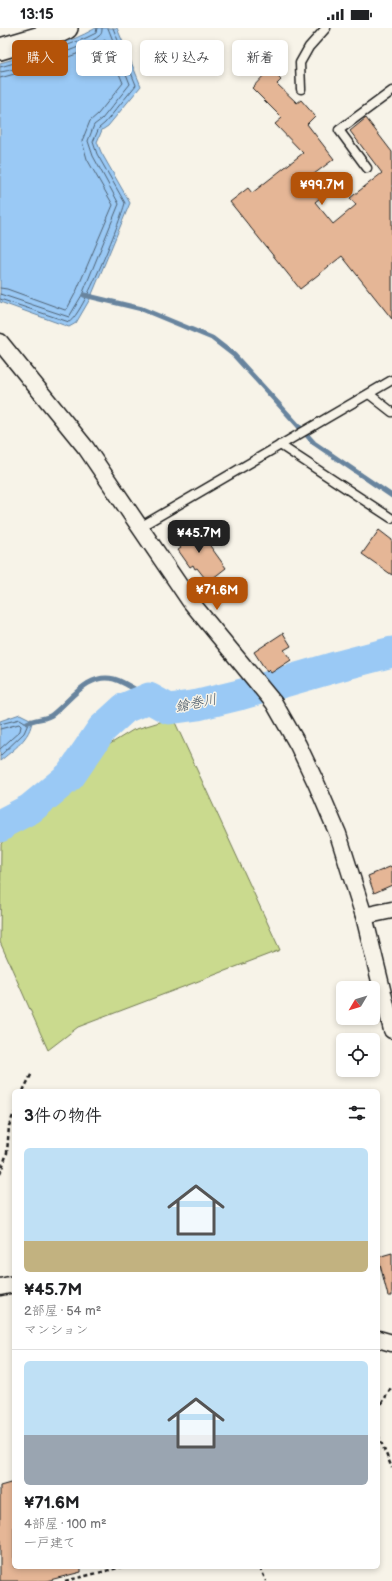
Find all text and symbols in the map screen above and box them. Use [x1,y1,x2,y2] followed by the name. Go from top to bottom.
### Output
[20,5,54,24] text: 13:15
[12,40,68,76] chip: 購入
[76,40,132,76] chip: 賃貸
[140,40,224,76] chip: 絞り込み
[232,40,288,76] chip: 新着
[289,172,355,206] pin: ¥99.7M
[300,177,344,193] text: ¥99.7M
[166,520,232,554] pin: ¥45.7M
[177,525,221,541] text: ¥45.7M
[184,577,250,611] pin: ¥71.6M
[196,582,238,598] text: ¥71.6M
[174,691,218,715] water label: 鎗巻川
[336,981,380,1025] north arrow
[336,981,380,1077] map controls
[336,1033,380,1077] button: locate
[346,1102,368,1124] icon: filters
[24,1106,102,1126] text: 3件の物件
[160,1174,232,1246] icon: home
[24,1280,82,1300] text: ¥45.7M
[24,1303,101,1319] text: 2部屋 · 54 m²
[24,1322,88,1338] text: マンション
[160,1387,232,1459] icon: home
[24,1493,80,1513] text: ¥71.6M
[24,1516,107,1532] text: 4部屋 · 100 m²
[24,1535,76,1551] text: 一戸建て

